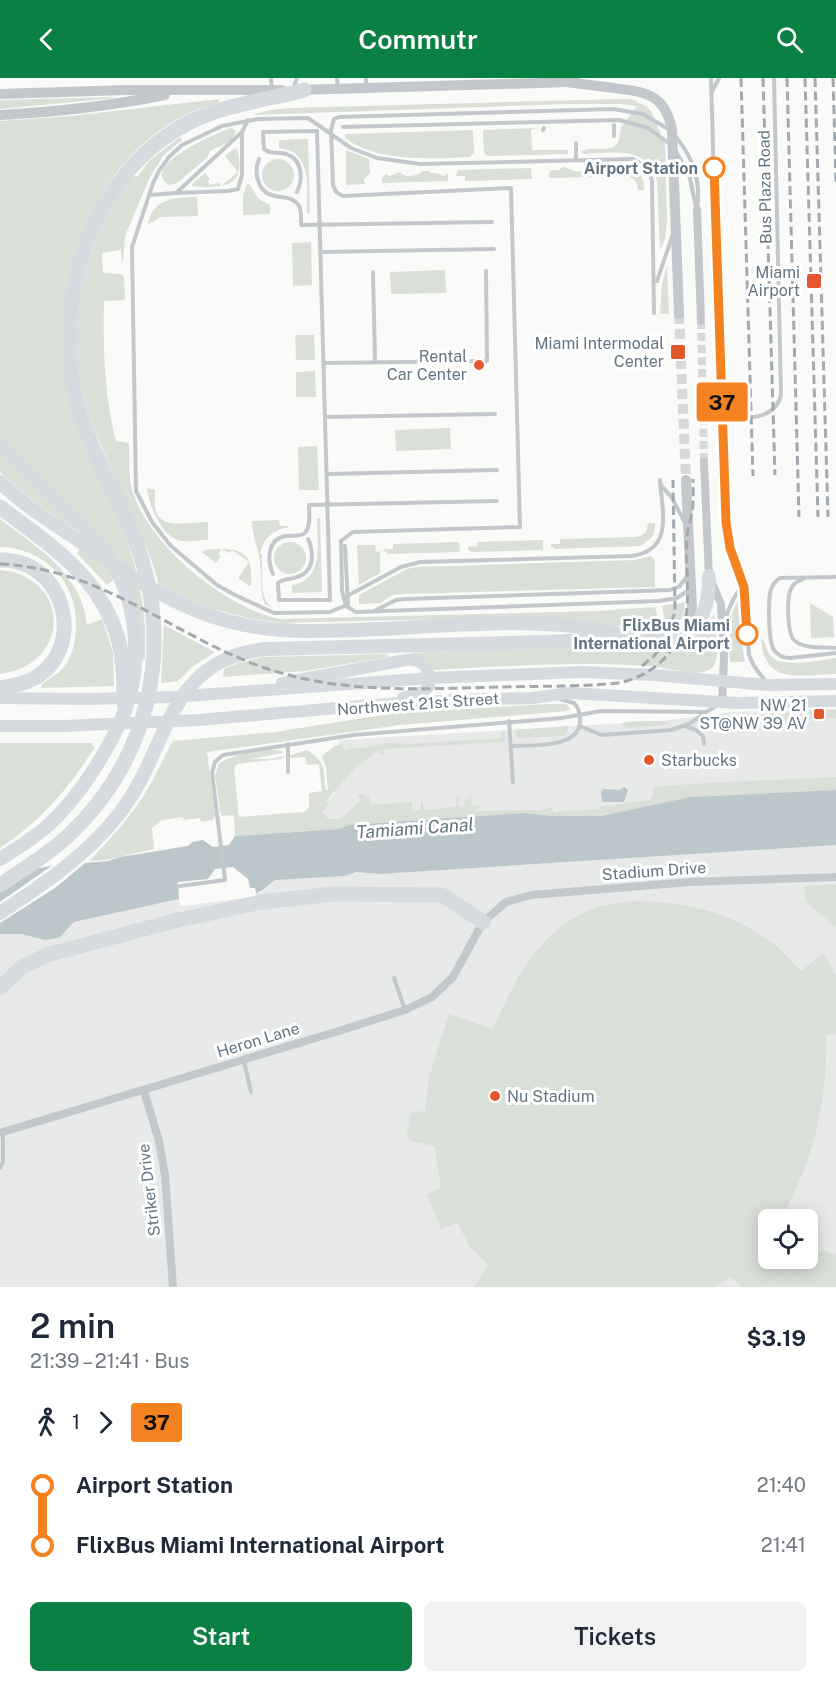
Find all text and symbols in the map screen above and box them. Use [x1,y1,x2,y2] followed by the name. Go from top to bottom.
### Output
[30,23,63,56] icon: back
[358,23,478,55] text: Commutr
[773,23,806,56] icon: search
[755,130,775,244] street label: Bus Plaza Road
[703,157,725,179] marker: Airport Station
[584,159,698,178] place label: Airport Station
[747,263,800,300] place label: Miami Airport
[805,272,823,290] marker: Miami Airport
[534,334,664,371] place label: Miami Intermodal Center
[669,343,687,361] marker: Miami Intermodal Center
[387,347,467,384] place label: Rental Car Center
[472,358,486,372] marker: Rental Car Center
[695,382,749,422] line badge: 37
[709,390,735,415] text: 37
[573,616,730,653] place label: FlixBus Miami International Airport
[736,623,758,645] marker: FlixBus Miami International Airport
[336,689,500,719] street label: Northwest 21st Street
[700,696,807,733] place label: NW 21 ST@NW 39 AV
[812,707,826,721] marker: NW 21 ST@NW 39 AV
[661,751,737,770] place label: Starbucks
[642,753,656,767] marker: Starbucks
[356,813,474,843] water label: Tamiami Canal
[601,858,707,884] street label: Stadium Drive
[214,1018,302,1062] street label: Heron Lane
[507,1087,595,1106] place label: Nu Stadium
[488,1089,502,1103] marker: Nu Stadium
[134,1143,164,1237] street label: Striker Drive
[758,1209,818,1269] map controls
[758,1209,818,1269] button: locate
[30,1307,115,1345] text: 2 min
[747,1325,806,1351] text: $3.19
[30,1349,189,1373] text: 21:39 – 21:41 · Bus
[30,1406,63,1439] icon: walk
[89,1406,122,1439] icon: forward
[72,1410,80,1434] text: 1
[143,1410,170,1435] text: 37
[76,1472,233,1498] text: Airport Station
[757,1473,806,1497] text: 21:40
[76,1532,445,1558] text: FlixBus Miami International Airport
[761,1533,806,1557] text: 21:41
[30,1602,412,1671] button: Start
[424,1602,806,1671] button: Tickets

